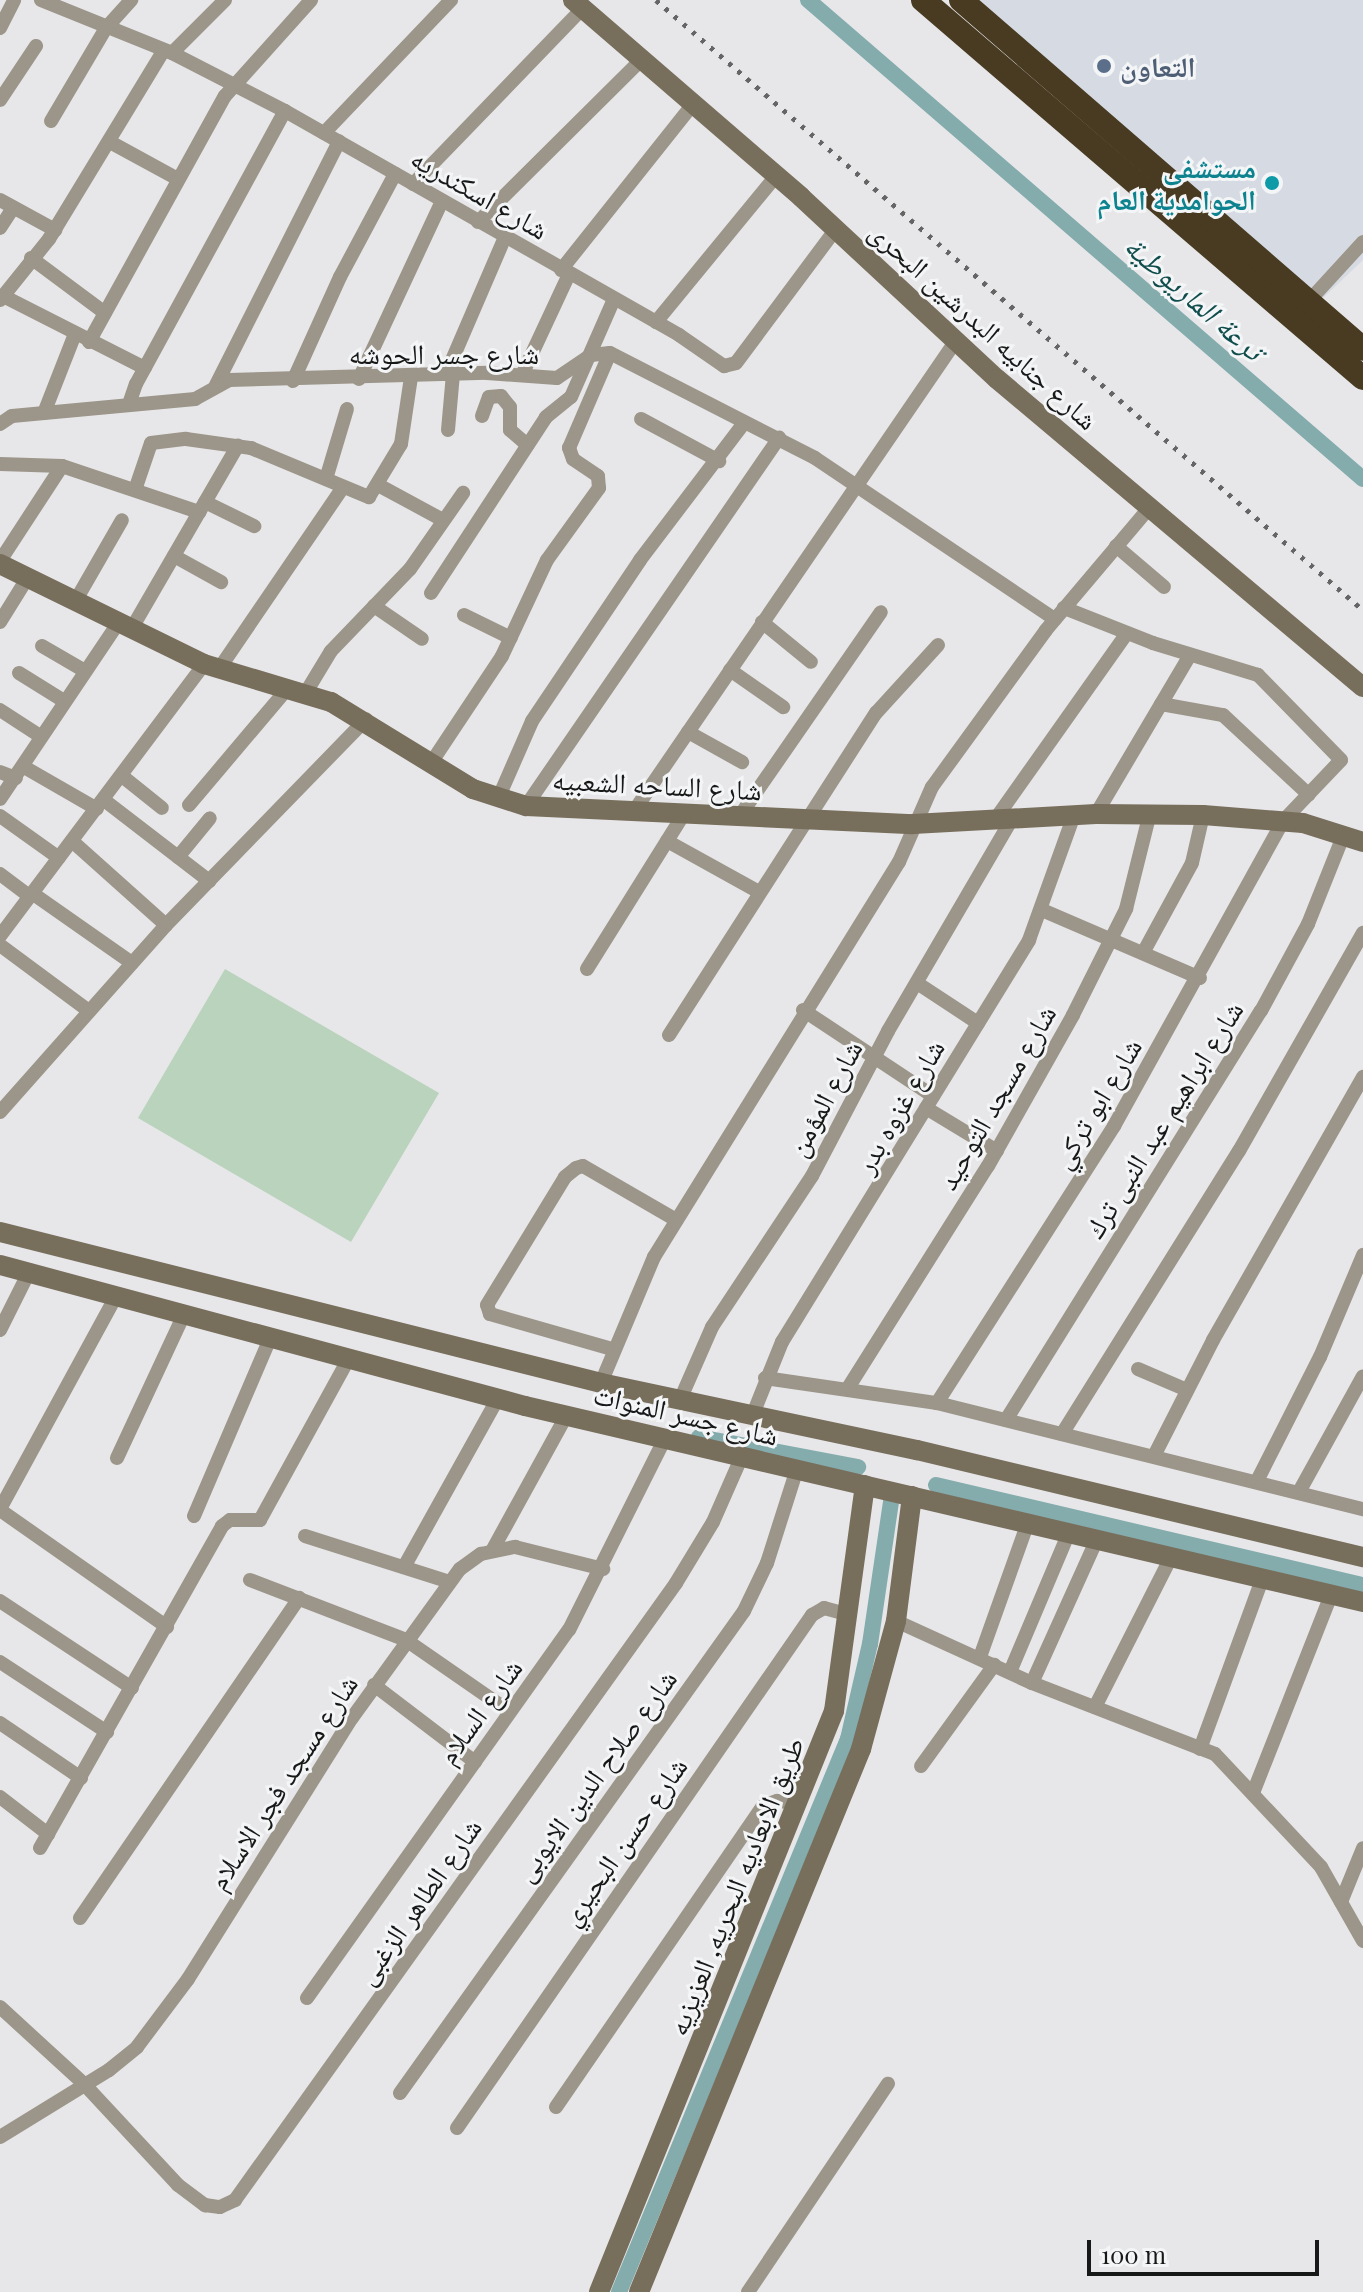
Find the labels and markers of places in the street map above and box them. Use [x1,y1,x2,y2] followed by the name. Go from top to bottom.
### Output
[1120,49,1196,83] place label: التعاون
[1095,57,1113,75] marker: التعاون
[1097,150,1256,216] place label: مستشفى الحوامدية العام
[1263,174,1281,192] marker: مستشفى الحوامدية العام

